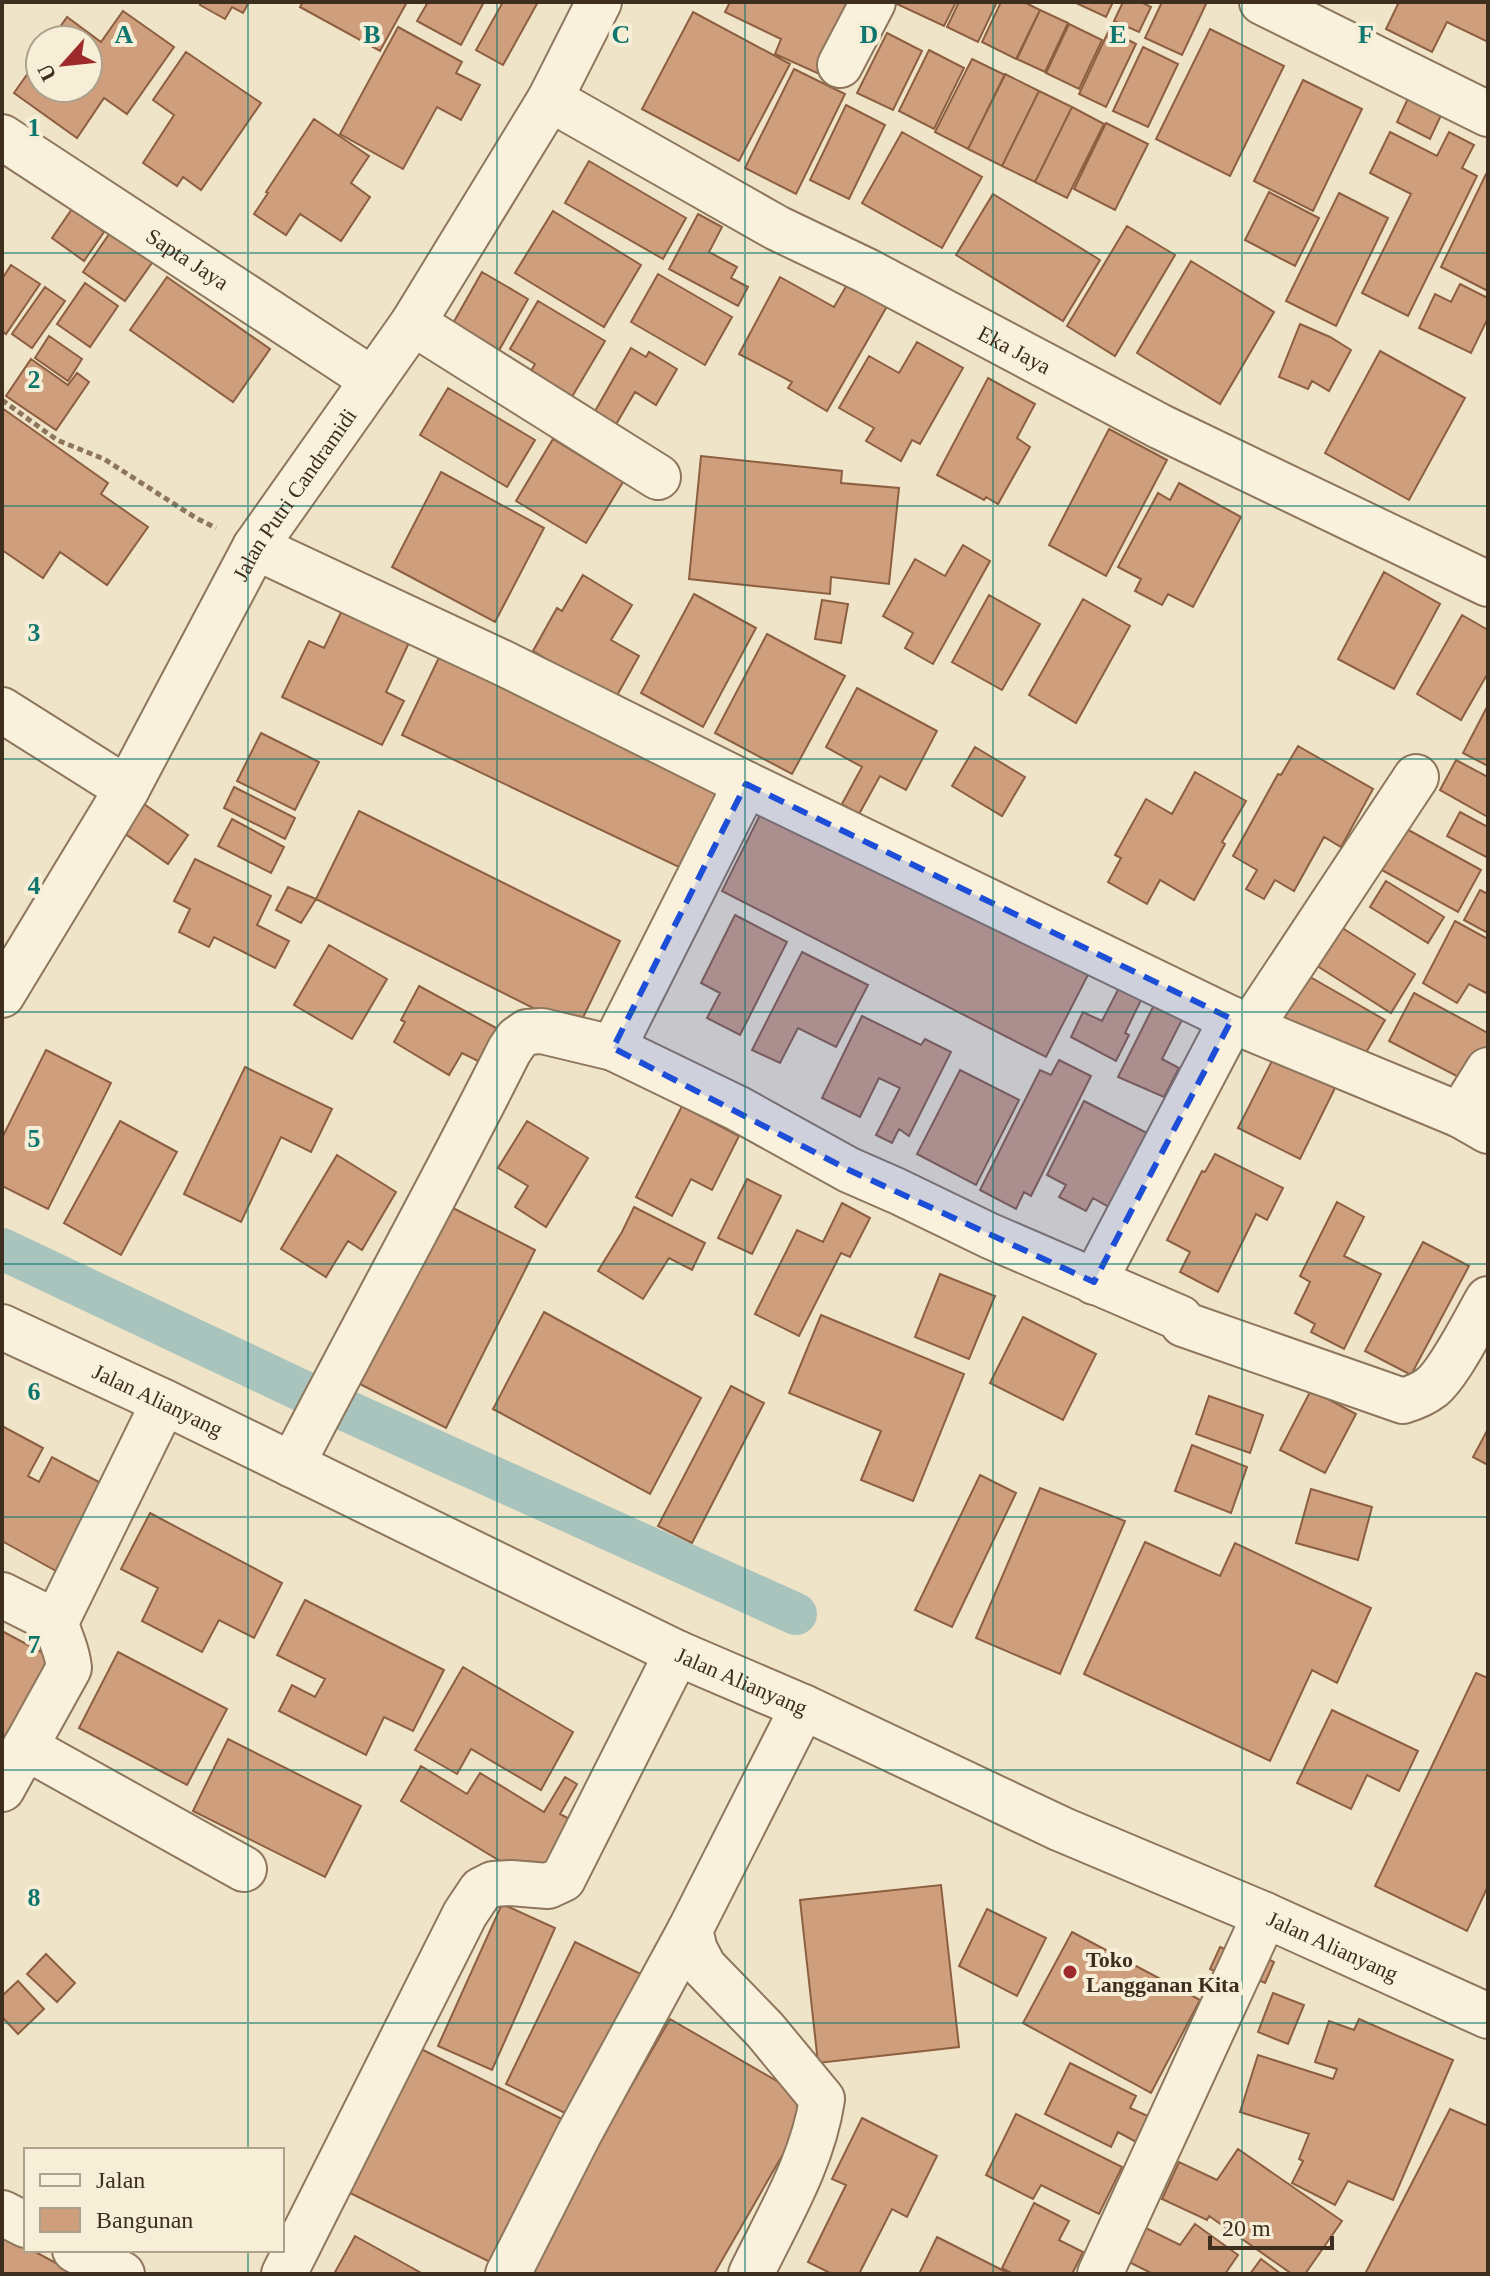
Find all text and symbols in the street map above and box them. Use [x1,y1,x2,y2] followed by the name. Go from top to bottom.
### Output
[115,20,134,49] text: A
[363,20,381,49] text: B
[612,20,630,49] text: C
[860,20,878,49] text: D
[1109,20,1127,49] text: E
[1358,20,1374,49] text: F
[24,24,104,104] north arrow
[32,60,61,86] text: U
[28,113,41,142] text: 1
[141,223,234,295] street label: Sapta Jaya
[974,320,1055,379] street label: Eka Jaya
[28,365,41,394] text: 2
[227,404,362,585] street label: Jalan Putri Candramidi
[28,618,41,647] text: 3
[28,871,41,900] text: 4
[28,1124,41,1153] text: 5
[89,1359,227,1442] street label: Jalan Alianyang
[28,1377,41,1406] text: 6
[28,1630,41,1659] text: 7
[672,1642,811,1720] street label: Jalan Alianyang
[28,1883,41,1912] text: 8
[1263,1906,1402,1987] street label: Jalan Alianyang
[1086,1947,1239,1997] place label: Toko Langganan Kita
[1061,1963,1079,1981] marker: Toko Langganan Kita
[24,2148,284,2252] legend
[96,2167,145,2193] text: Jalan
[1210,2200,1332,2250] scale bar
[96,2207,193,2233] text: Bangunan
[1222,2215,1271,2241] text: 20 m

